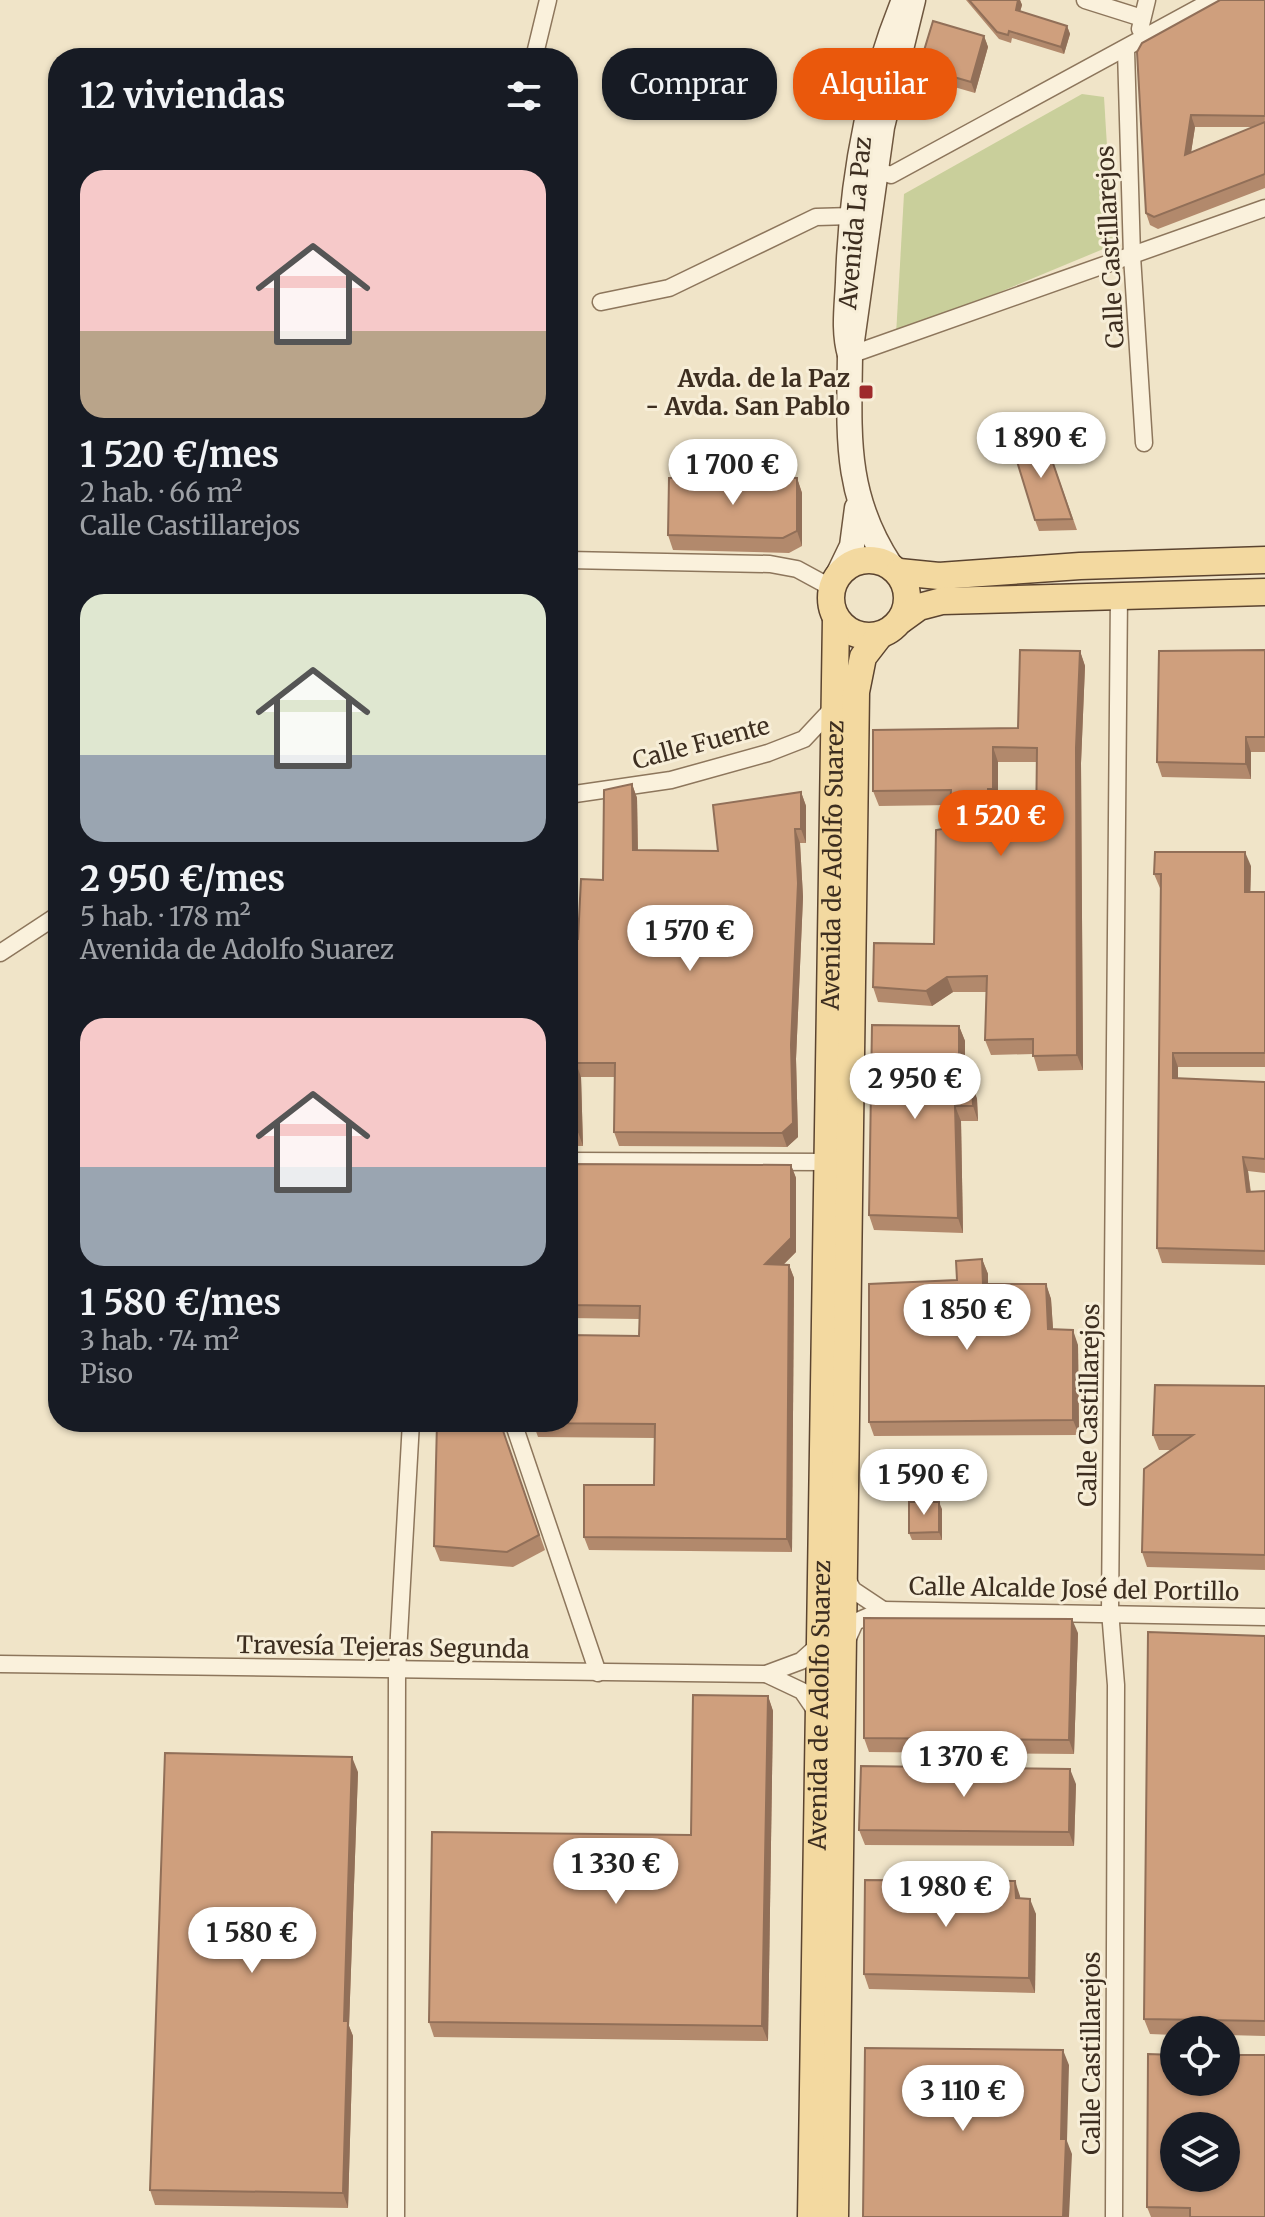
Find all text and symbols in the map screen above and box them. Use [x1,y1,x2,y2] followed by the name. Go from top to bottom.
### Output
[602,48,777,120] chip: Comprar
[793,48,957,120] chip: Alquilar
[502,74,546,118] icon: filters
[80,75,285,117] text: 12 viviendas
[832,135,878,312] street label: Avenida La Paz
[1089,145,1131,349] street label: Calle Castillarejos
[241,222,385,366] icon: home
[645,363,850,422] place label: Avda. de la Paz - Avda. San Pablo
[857,383,875,401] marker: Avda. de la Paz - Avda. San Pablo
[967,412,1115,480] pin: 1 890 €
[995,421,1087,454] text: 1 890 €
[80,434,279,476] text: 1 520 €/mes
[659,439,807,507] pin: 1 700 €
[687,448,779,481] text: 1 700 €
[80,476,242,509] text: 2 hab. · 66 m²
[80,509,300,542] text: Calle Castillarejos
[241,646,385,790] icon: home
[629,710,773,776] street label: Calle Fuente
[814,720,850,1011] street label: Avenida de Adolfo Suarez
[927,790,1075,858] pin: 1 520 €
[956,799,1046,832] text: 1 520 €
[80,858,285,900] text: 2 950 €/mes
[80,900,251,933] text: 5 hab. · 178 m²
[616,905,764,973] pin: 1 570 €
[645,914,735,947] text: 1 570 €
[80,933,394,966] text: Avenida de Adolfo Suarez
[841,1053,989,1121] pin: 2 950 €
[868,1062,962,1095] text: 2 950 €
[241,1070,385,1214] icon: home
[80,1282,281,1324] text: 1 580 €/mes
[893,1284,1041,1352] pin: 1 850 €
[922,1293,1012,1326] text: 1 850 €
[1072,1303,1106,1507] street label: Calle Castillarejos
[80,1324,239,1357] text: 3 hab. · 74 m²
[80,1357,133,1390] text: Piso
[850,1449,998,1517] pin: 1 590 €
[878,1458,970,1491] text: 1 590 €
[801,1560,837,1851] street label: Avenida de Adolfo Suarez
[909,1571,1239,1607] street label: Calle Alcalde José del Portillo
[236,1629,530,1665] street label: Travesía Tejeras Segunda
[890,1731,1038,1799] pin: 1 370 €
[919,1740,1009,1773] text: 1 370 €
[542,1838,690,1906] pin: 1 330 €
[571,1847,661,1880] text: 1 330 €
[872,1861,1020,1929] pin: 1 980 €
[900,1870,992,1903] text: 1 980 €
[178,1907,326,1975] pin: 1 580 €
[206,1916,298,1949] text: 1 580 €
[1076,1951,1107,2155] street label: Calle Castillarejos
[1160,2016,1240,2192] map controls
[1160,2016,1240,2096] button: locate
[889,2065,1037,2133] pin: 3 110 €
[920,2074,1006,2107] text: 3 110 €
[1160,2112,1240,2192] button: layers

